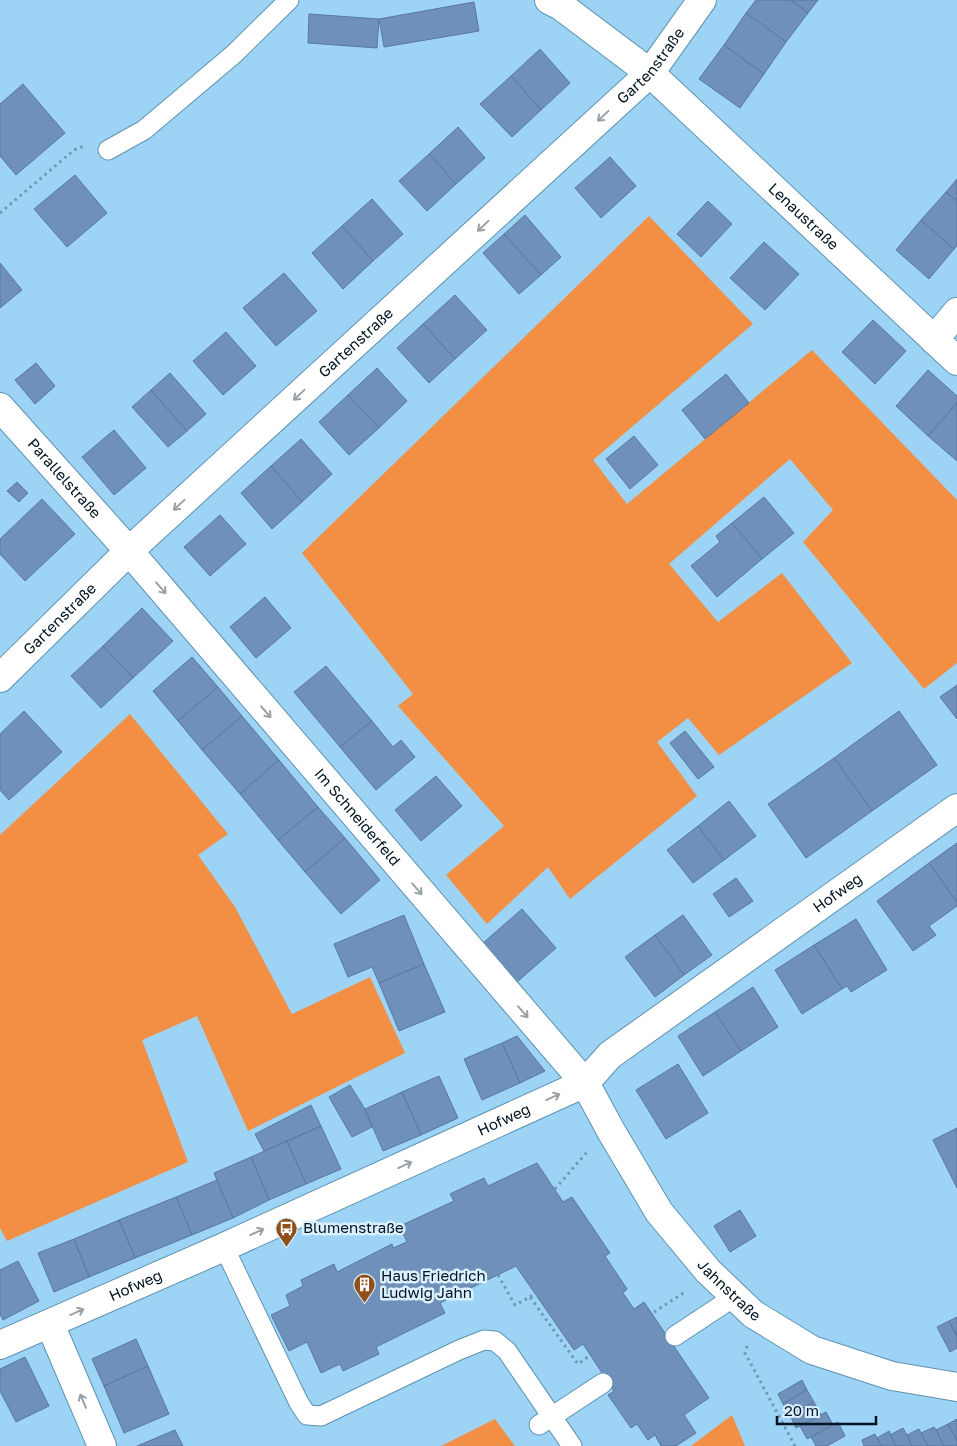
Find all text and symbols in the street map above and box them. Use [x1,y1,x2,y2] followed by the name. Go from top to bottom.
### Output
[613,24,688,107] street label: Gartenstraße
[596,110,609,122] one-way arrow
[765,179,843,253] street label: Lenaustraße
[477,220,490,232] one-way arrow
[314,303,396,381] street label: Gartenstraße
[293,389,305,401] one-way arrow
[24,434,105,522] street label: Parallelstraße
[173,499,186,511] one-way arrow
[19,579,99,658] street label: Gartenstraße
[155,582,166,595] one-way arrow
[260,705,271,718] one-way arrow
[311,764,405,869] street label: Im Schneiderfeld
[809,869,865,916] street label: Hofweg
[412,882,423,895] one-way arrow
[518,1005,529,1018] one-way arrow
[545,1092,560,1102] one-way arrow
[474,1099,533,1139] street label: Hofweg
[397,1159,412,1169] one-way arrow
[275,1216,299,1247] bus stop icon: Blumenstraße
[303,1218,404,1236] place label: Blumenstraße
[250,1226,265,1236] one-way arrow
[694,1255,764,1324] street label: Jahnstraße
[106,1265,164,1304] street label: Hofweg
[381,1266,486,1301] place label: Haus Friedrich Ludwig Jahn
[353,1273,377,1304] building icon: Haus Friedrich Ludwig Jahn
[69,1306,84,1316] one-way arrow
[77,1394,87,1409] one-way arrow
[777,1394,876,1426] scale bar
[784,1401,819,1419] text: 20 m

